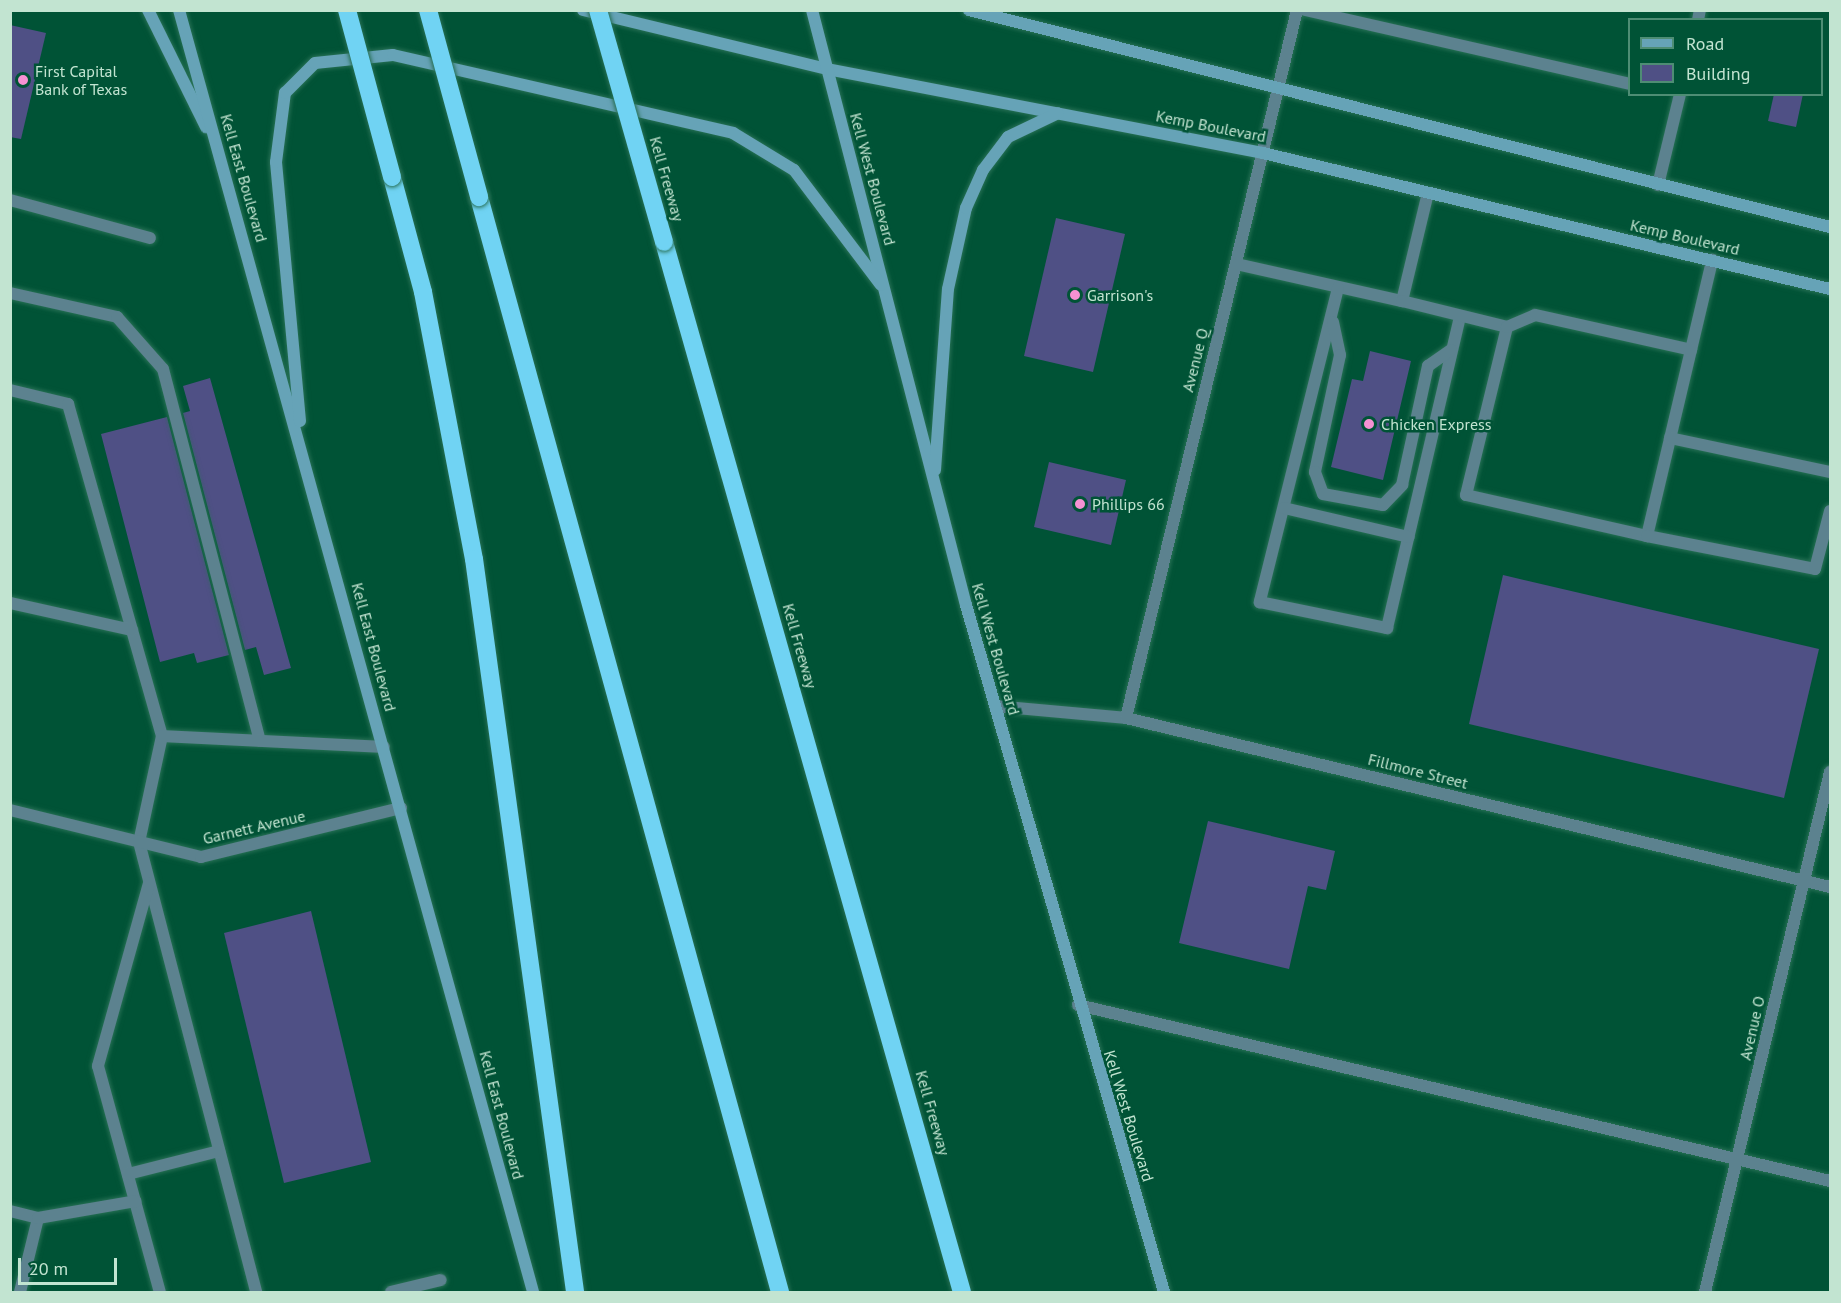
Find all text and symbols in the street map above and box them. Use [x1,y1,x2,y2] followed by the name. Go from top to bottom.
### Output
[1628,18,1823,96] legend
[1686,32,1724,55] text: Road
[35,61,128,99] place label: First Capital Bank of Texas
[1686,62,1750,85] text: Building
[16,73,30,87] marker: First Capital Bank of Texas
[1154,106,1268,146] street label: Kemp Boulevard
[846,111,900,247] street label: Kell West Boulevard
[217,112,271,244] street label: Kell East Boulevard
[646,134,688,224] street label: Kell Freeway
[1628,215,1742,259] street label: Kemp Boulevard
[1087,285,1153,305] place label: Garrison's
[1068,288,1082,302] marker: Garrison's
[1178,326,1212,394] street label: Avenue Q
[1381,414,1492,434] place label: Chicken Express
[1362,417,1376,431] marker: Chicken Express
[1092,494,1165,514] place label: Phillips 66
[1073,497,1087,511] marker: Phillips 66
[348,581,400,713] street label: Kell East Boulevard
[968,581,1024,717] street label: Kell West Boulevard
[779,601,821,691] street label: Kell Freeway
[1366,749,1470,793] street label: Fillmore Street
[201,806,307,848] street label: Garnett Avenue
[1735,994,1769,1062] street label: Avenue O
[1100,1048,1158,1184] street label: Kell West Boulevard
[476,1049,528,1181] street label: Kell East Boulevard
[912,1068,954,1158] street label: Kell Freeway
[21,1246,120,1284] scale bar
[29,1257,68,1280] text: 20 m

